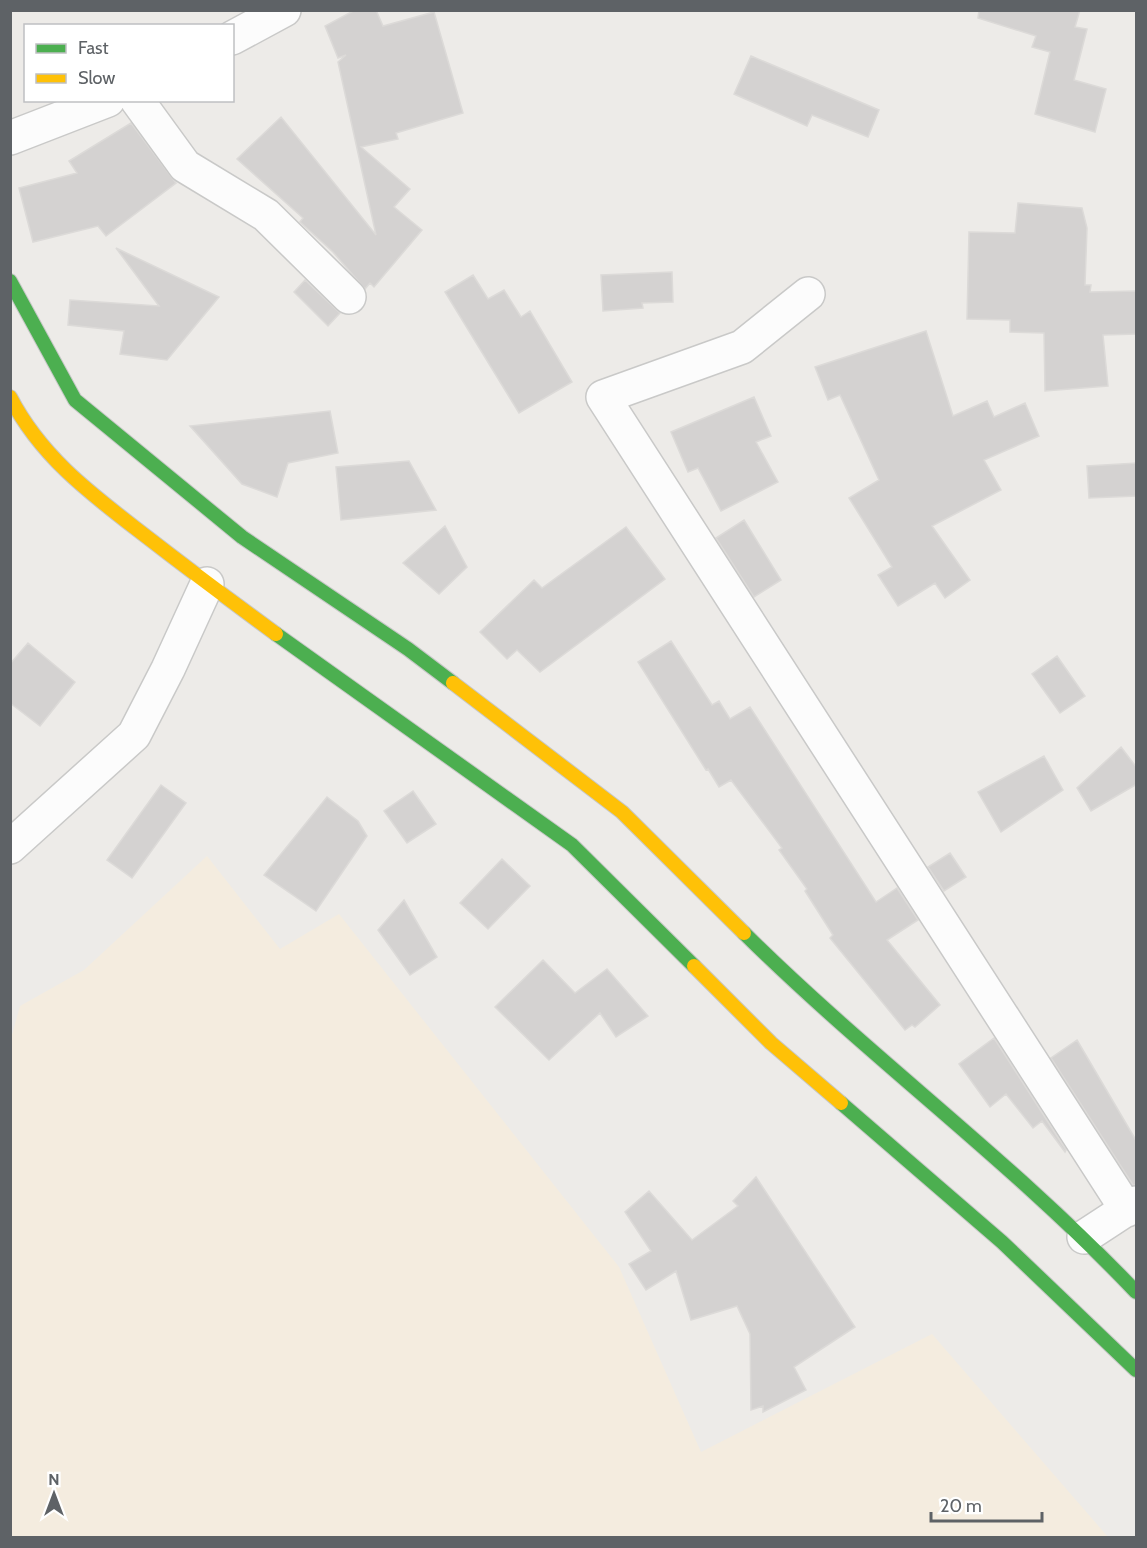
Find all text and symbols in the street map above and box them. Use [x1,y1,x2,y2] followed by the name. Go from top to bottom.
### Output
[24,24,234,102] legend
[78,37,109,59] text: Fast
[78,67,115,89] text: Slow
[24,1464,84,1524] north arrow
[48,1470,60,1489] text: N
[931,1485,1042,1523] scale bar
[940,1495,982,1517] text: 20 m

